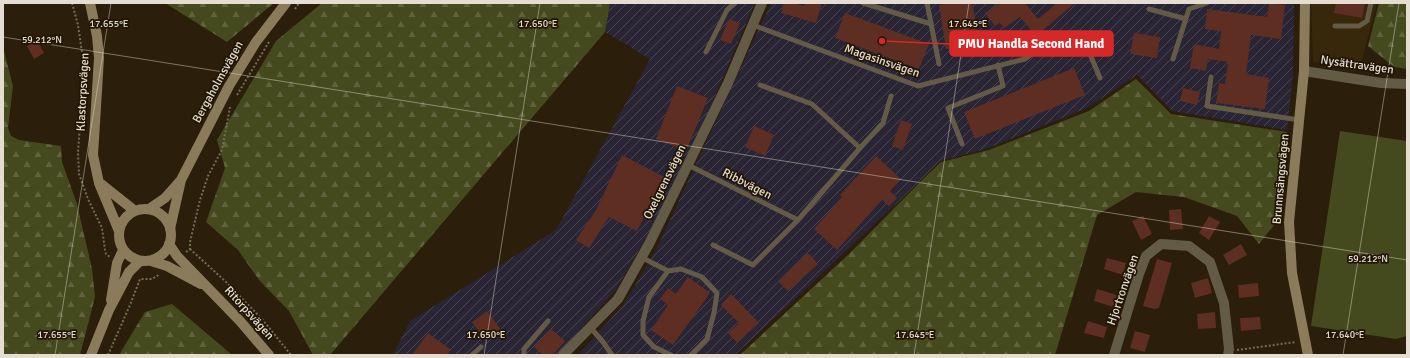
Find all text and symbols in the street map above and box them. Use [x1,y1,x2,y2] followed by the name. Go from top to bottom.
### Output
[90,18,129,30] text: 17.655°E
[519,18,558,30] text: 17.650°E
[949,18,988,30] text: 17.645°E
[950,31,1113,56] callout: PMU Handla Second Hand
[22,34,62,46] text: 59.212°N
[958,36,1104,52] text: PMU Handla Second Hand
[189,38,247,126] street label: Bergaholmsvägen
[842,41,922,81] street label: Magasinsvägen
[73,52,93,132] street label: Klastorpsvägen
[1319,52,1395,78] street label: Nysättravägen
[1270,133,1292,225] street label: Brunnsängsvägen
[640,142,690,222] street label: Oxelgrensvägen
[720,165,774,203] street label: Ribbvägen
[1104,253,1142,327] street label: Hjortronvägen
[1348,253,1388,265] text: 59.212°N
[221,283,277,343] street label: Ritorpsvägen
[38,329,77,341] text: 17.655°E
[467,329,506,341] text: 17.650°E
[896,329,935,341] text: 17.645°E
[1326,329,1365,341] text: 17.640°E

